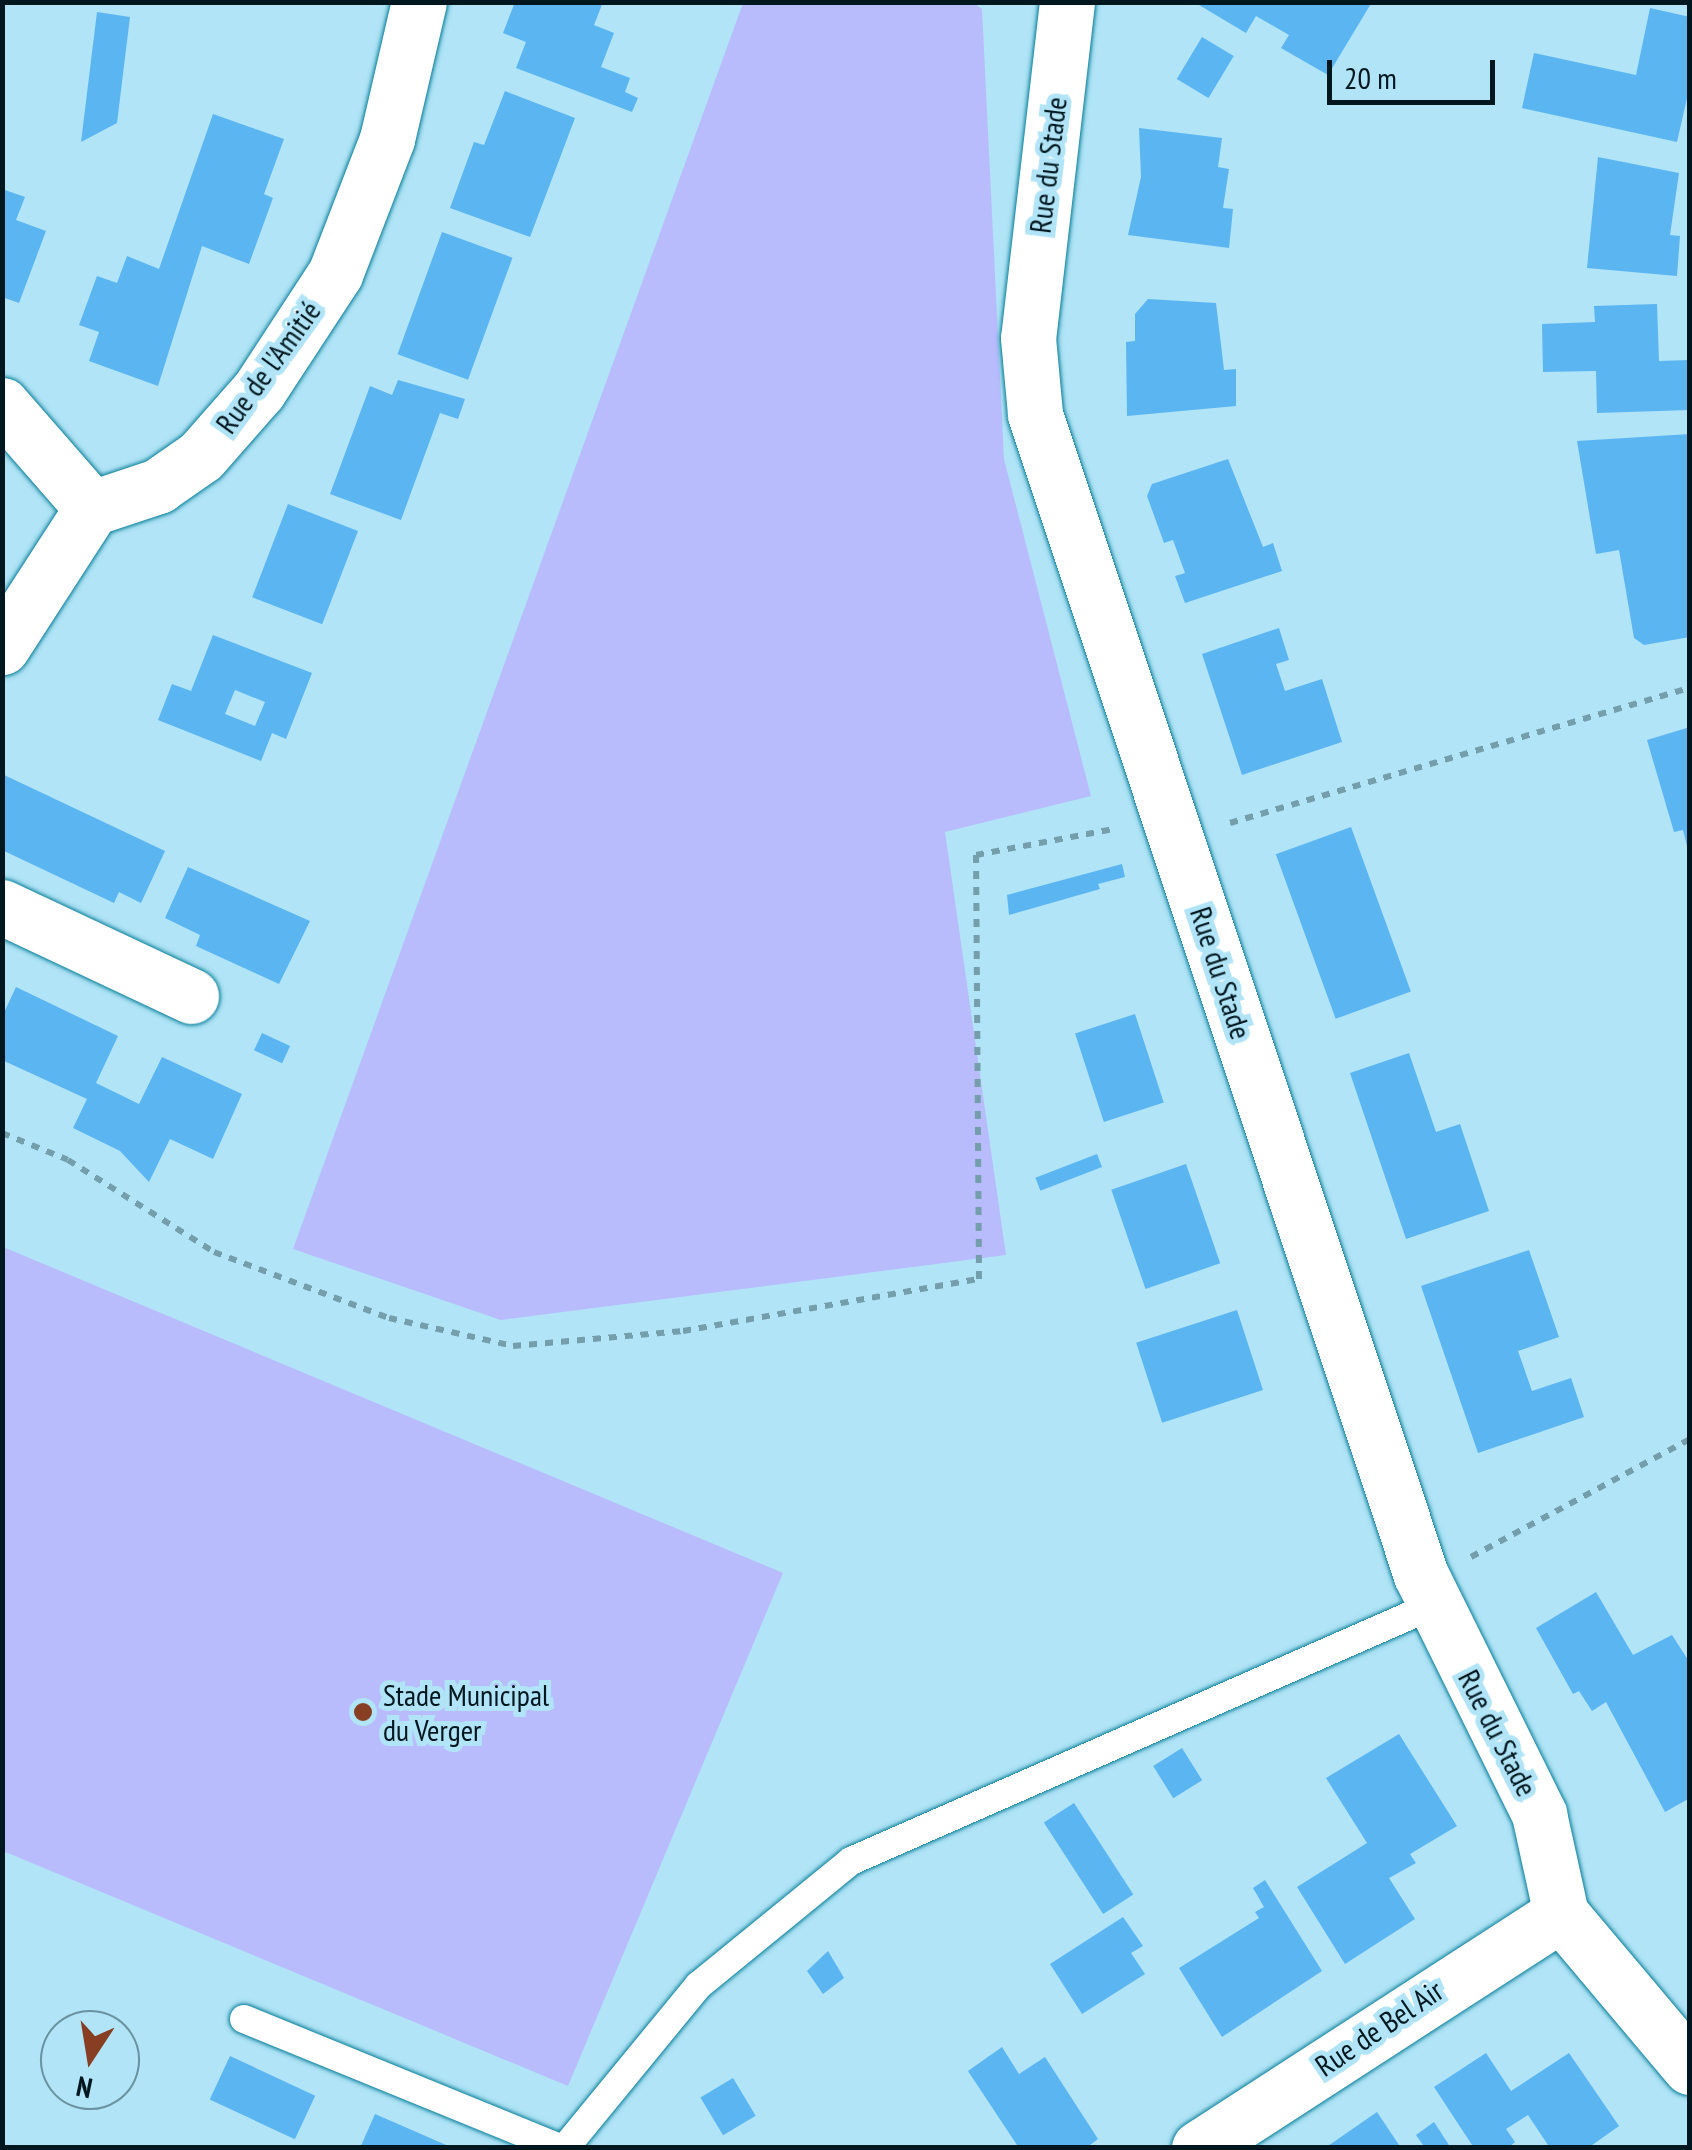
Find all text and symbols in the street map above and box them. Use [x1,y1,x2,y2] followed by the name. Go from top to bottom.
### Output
[1332,40,1500,102] scale bar
[1344,58,1397,97] text: 20 m
[1022,95,1074,235] street label: Rue du Stade
[208,294,328,440] street label: Rue de l'Amitié
[1183,902,1259,1044] street label: Rue du Stade
[1451,1664,1545,1802] street label: Rue du Stade
[383,1677,549,1748] place label: Stade Municipal du Verger
[352,1701,374,1723] marker: Stade Municipal du Verger
[1308,1972,1450,2084] street label: Rue de Bel Air
[40,2010,140,2110] north arrow
[73,2068,95,2108] text: N

